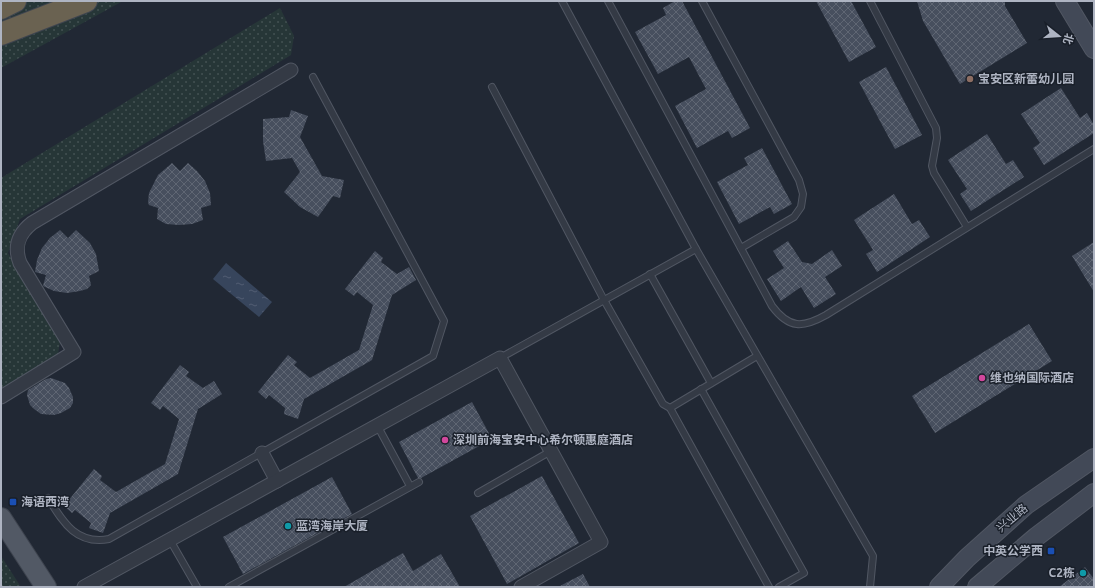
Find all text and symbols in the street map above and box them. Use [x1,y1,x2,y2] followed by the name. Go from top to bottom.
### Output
[1039,16,1079,56] north arrow
[1061,32,1076,46] text: 北
[978,72,1074,85] place label: 宝安区新蕾幼儿园
[965,74,975,84] marker: 宝安区新蕾幼儿园
[990,371,1074,384] place label: 维也纳国际酒店
[977,373,987,383] marker: 维也纳国际酒店
[453,433,633,446] place label: 深圳前海宝安中心希尔顿惠庭酒店
[440,435,450,445] marker: 深圳前海宝安中心希尔顿惠庭酒店
[21,495,69,508] place label: 海语西湾
[8,497,18,507] marker: 海语西湾
[994,501,1030,534] street label: 兴业路
[296,519,368,532] place label: 蓝湾海岸大厦
[283,521,293,531] marker: 蓝湾海岸大厦
[983,544,1043,557] place label: 中英公学西
[1046,546,1056,556] marker: 中英公学西
[1049,566,1075,579] place label: C2栋
[1078,568,1088,578] marker: C2栋

